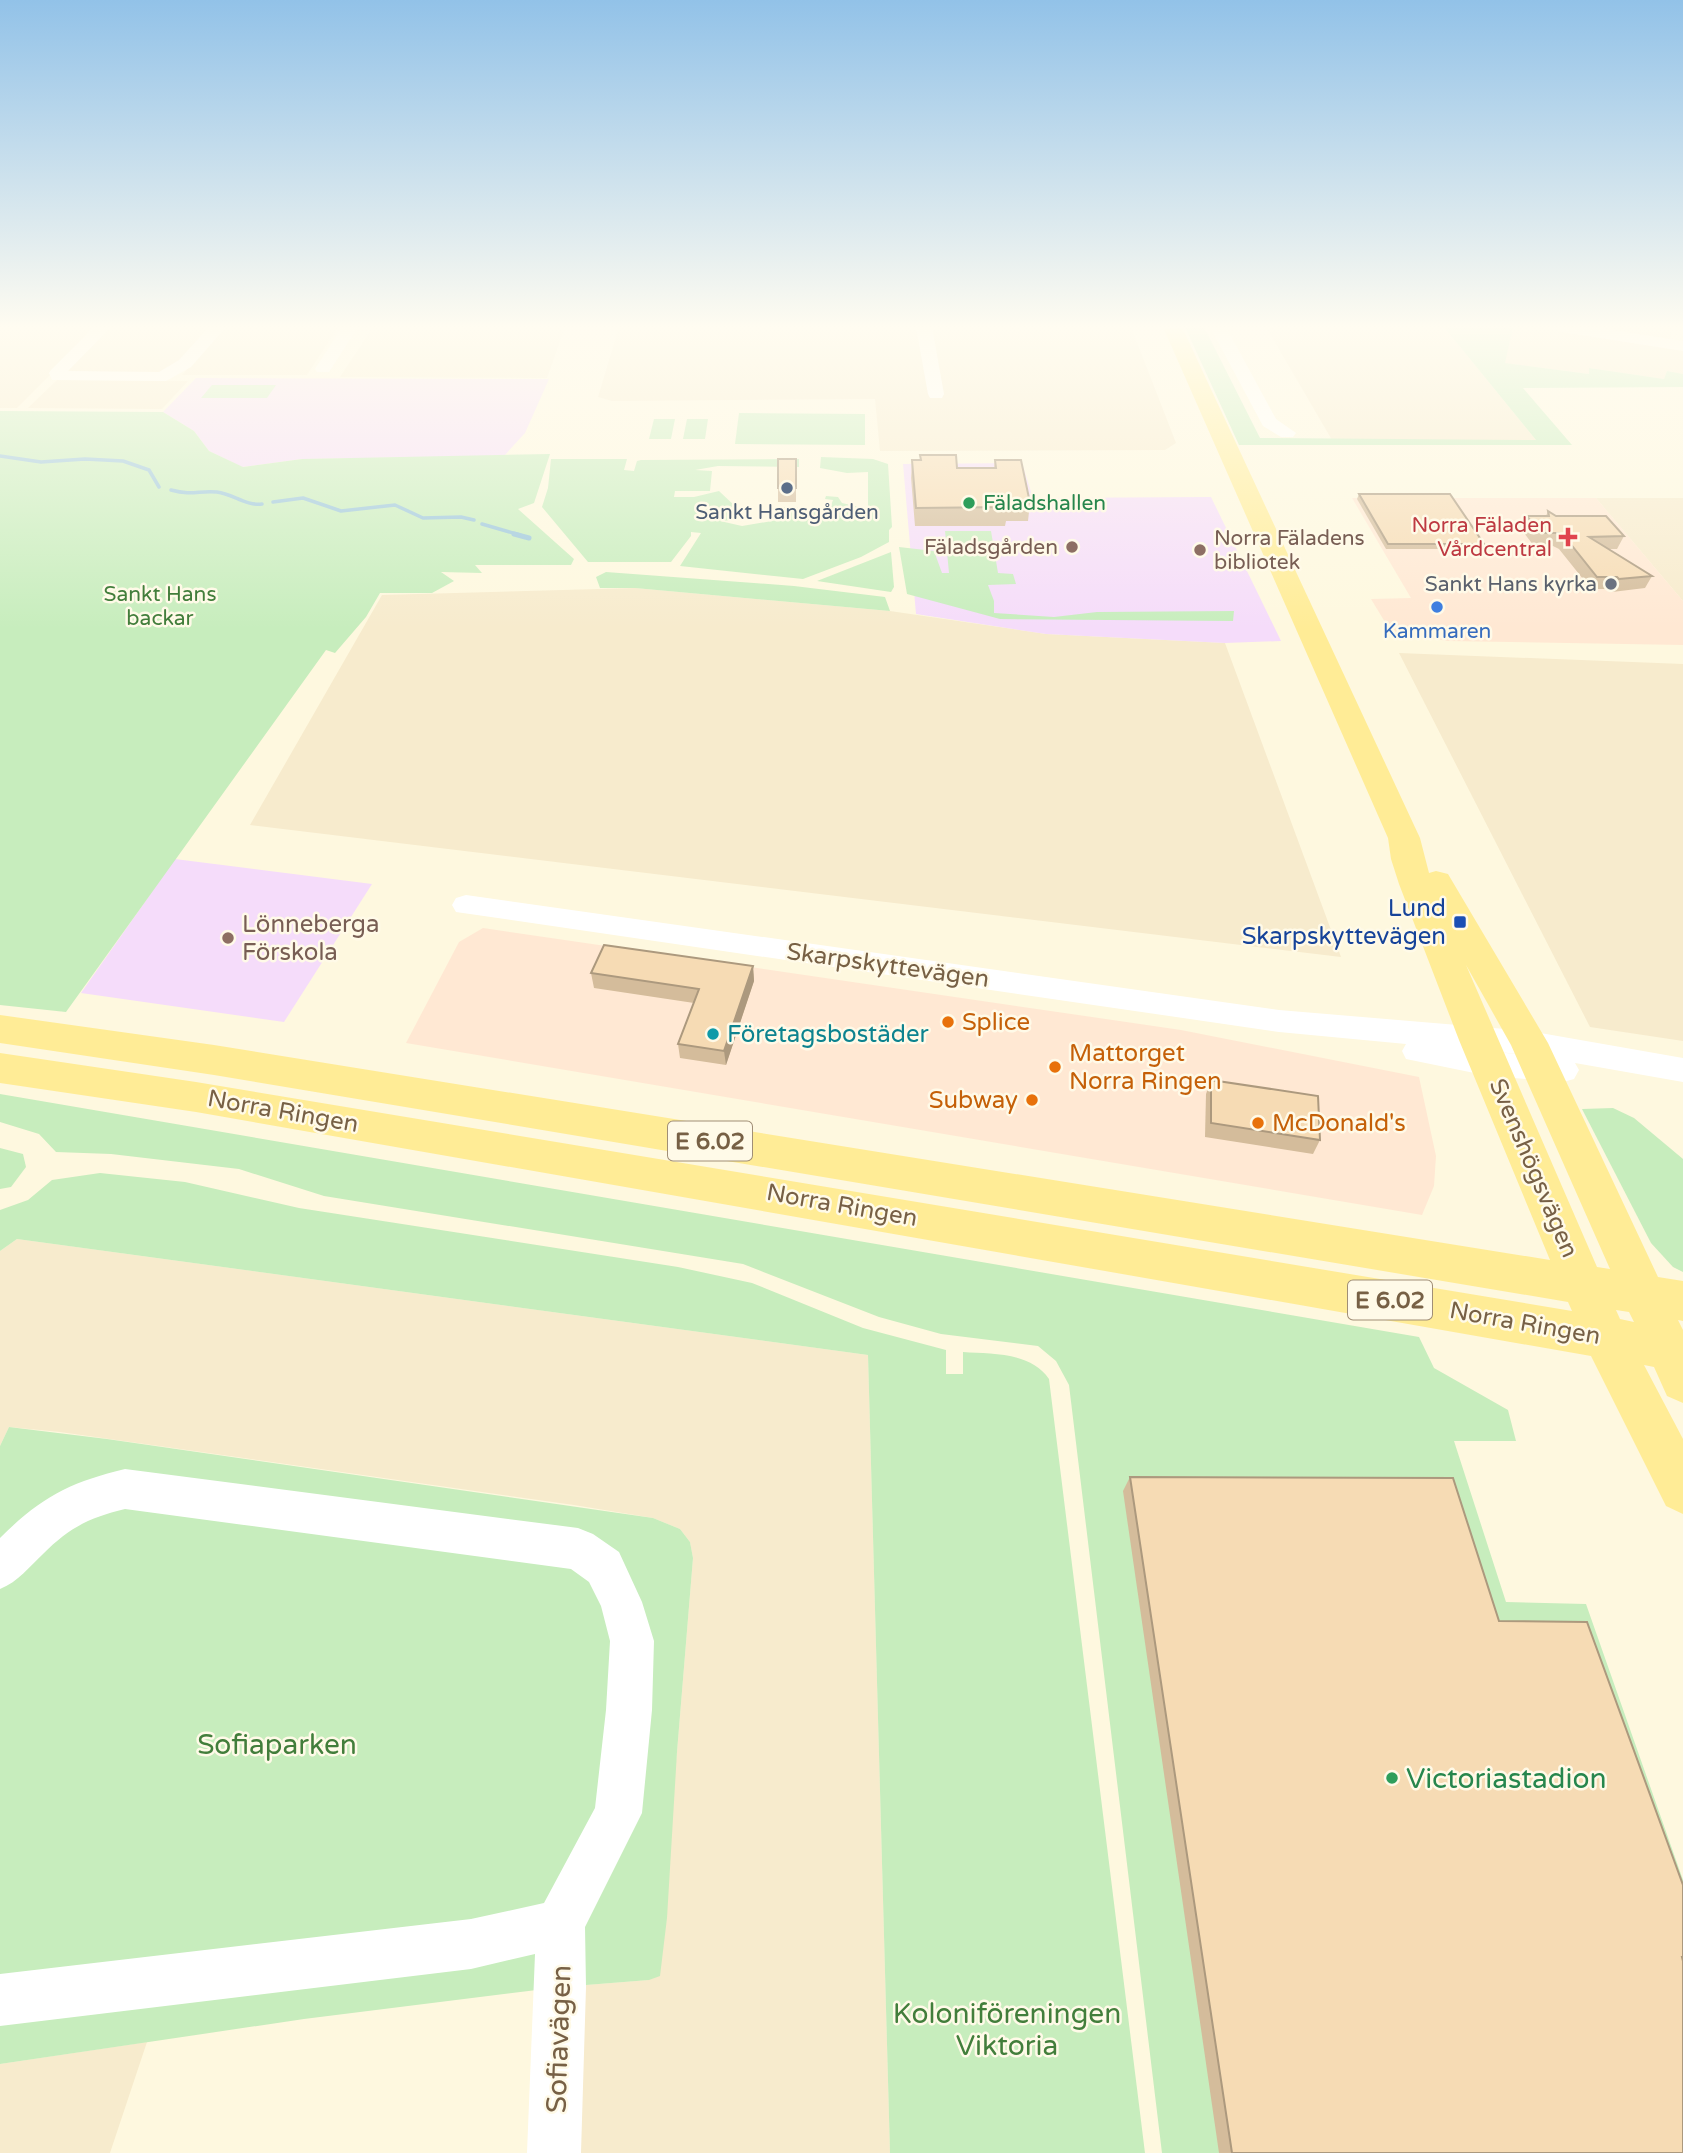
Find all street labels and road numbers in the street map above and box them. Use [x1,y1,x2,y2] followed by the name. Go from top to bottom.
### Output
[785,937,991,994] street label: Skarpskyttevägen
[1483,1074,1584,1262] street label: Svenshögsvägen
[205,1084,361,1139] street label: Norra Ringen
[668,1122,752,1160] road number: E 6.02
[764,1178,920,1233] street label: Norra Ringen
[1348,1280,1432,1320] road number: E 6.02
[1447,1296,1603,1351] street label: Norra Ringen
[539,1964,579,2114] street label: Sofiavägen

